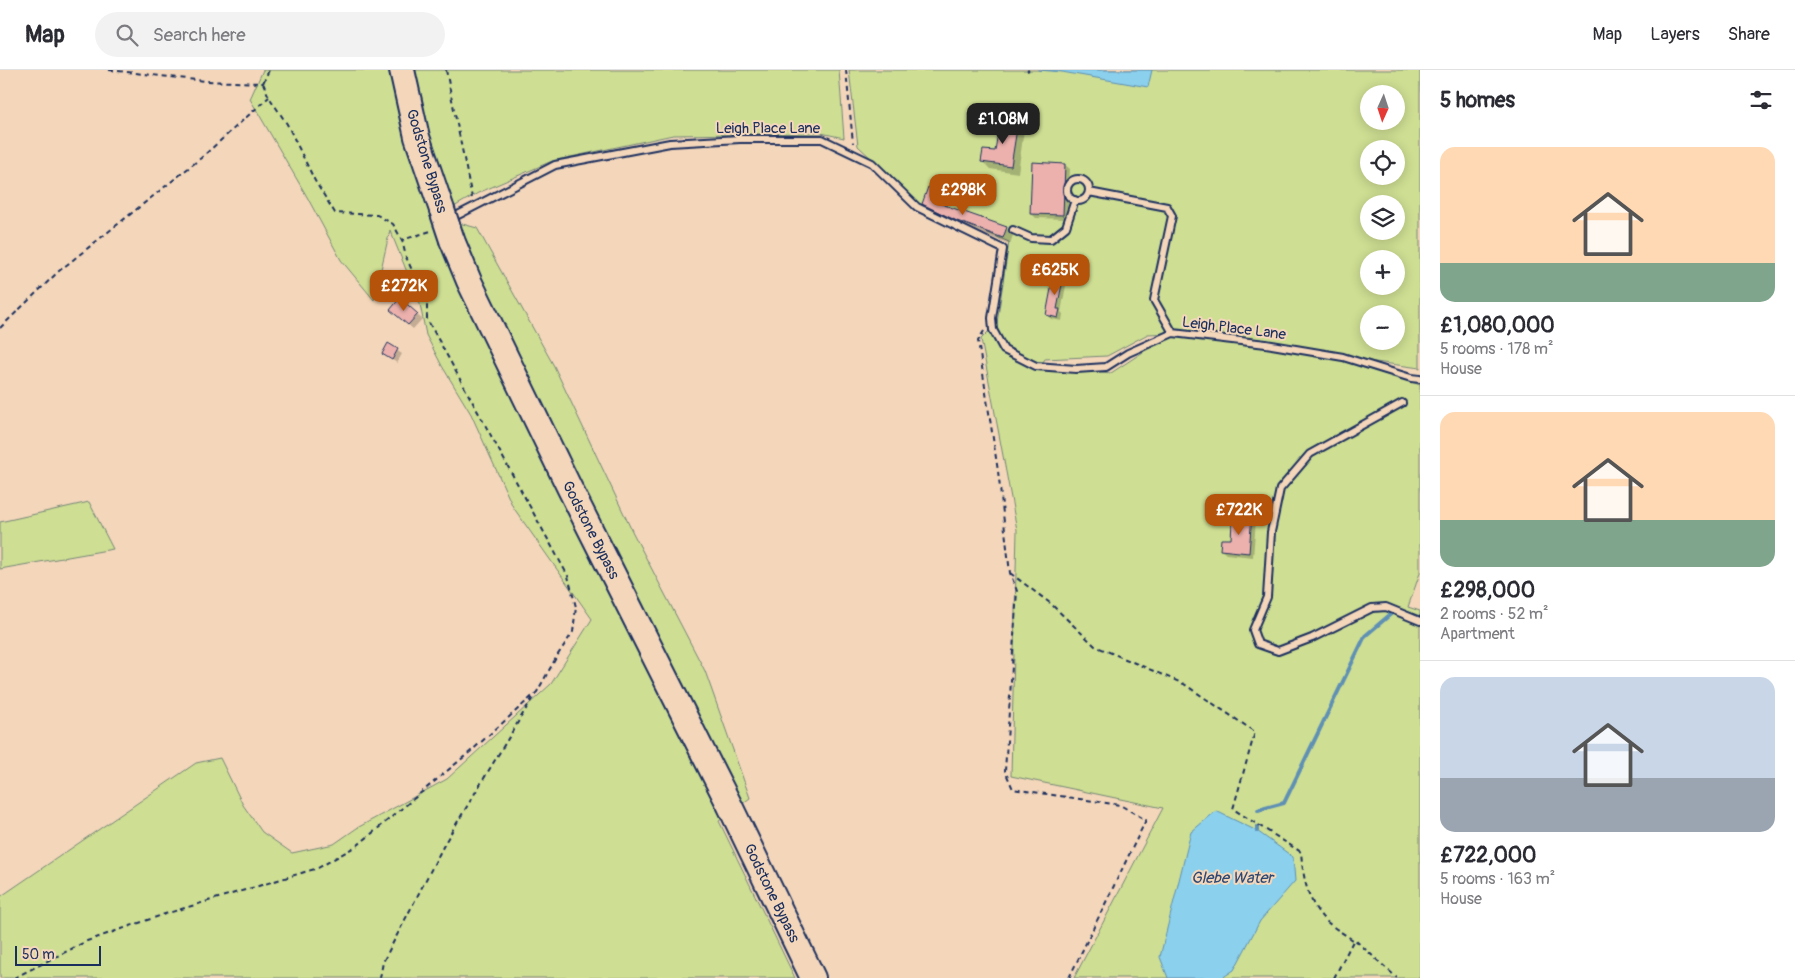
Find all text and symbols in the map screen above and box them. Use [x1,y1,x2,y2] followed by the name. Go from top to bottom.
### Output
[95,12,445,57] search box
[25,20,65,49] text: Map
[113,21,141,49] icon: search
[153,23,246,47] text: Search here
[1593,23,1622,46] text: Map
[1650,23,1700,46] text: Layers
[1728,23,1770,46] text: Share
[1360,85,1405,130] north arrow
[1360,85,1405,350] map controls
[1747,86,1775,114] icon: filters
[1440,87,1515,114] text: 5 homes
[962,102,1044,145] pin: £1.08M
[402,107,451,216] street label: Godstone Bypass
[978,109,1028,129] text: £1.08M
[716,119,821,138] street label: Leigh Place Lane
[1360,140,1405,185] button: locate
[928,174,998,216] pin: £298K
[1563,179,1653,269] icon: home
[940,180,986,200] text: £298K
[1360,195,1405,240] button: layers
[1360,250,1405,295] button: +
[1020,254,1090,296] pin: £625K
[1032,260,1078,280] text: £625K
[369,270,439,312] pin: £272K
[381,276,427,296] text: £272K
[1360,305,1405,350] button: −
[1440,312,1555,339] text: £1,080,000
[1181,313,1288,344] street label: Leigh Place Lane
[1440,339,1553,359] text: 5 rooms · 178 m²
[1440,359,1482,379] text: House
[1563,445,1653,535] icon: home
[558,478,624,583] street label: Godstone Bypass
[1204,494,1274,536] pin: £722K
[1216,500,1262,520] text: £722K
[1440,577,1535,604] text: £298,000
[1440,604,1549,624] text: 2 rooms · 52 m²
[1440,624,1515,644] text: Apartment
[1563,710,1653,800] icon: home
[739,841,804,946] street label: Godstone Bypass
[1440,842,1536,869] text: £722,000
[1191,868,1275,888] water label: Glebe Water
[1440,869,1555,889] text: 5 rooms · 163 m²
[1440,889,1482,909] text: House
[15,943,101,966] scale bar
[22,946,55,963] text: 50 m

